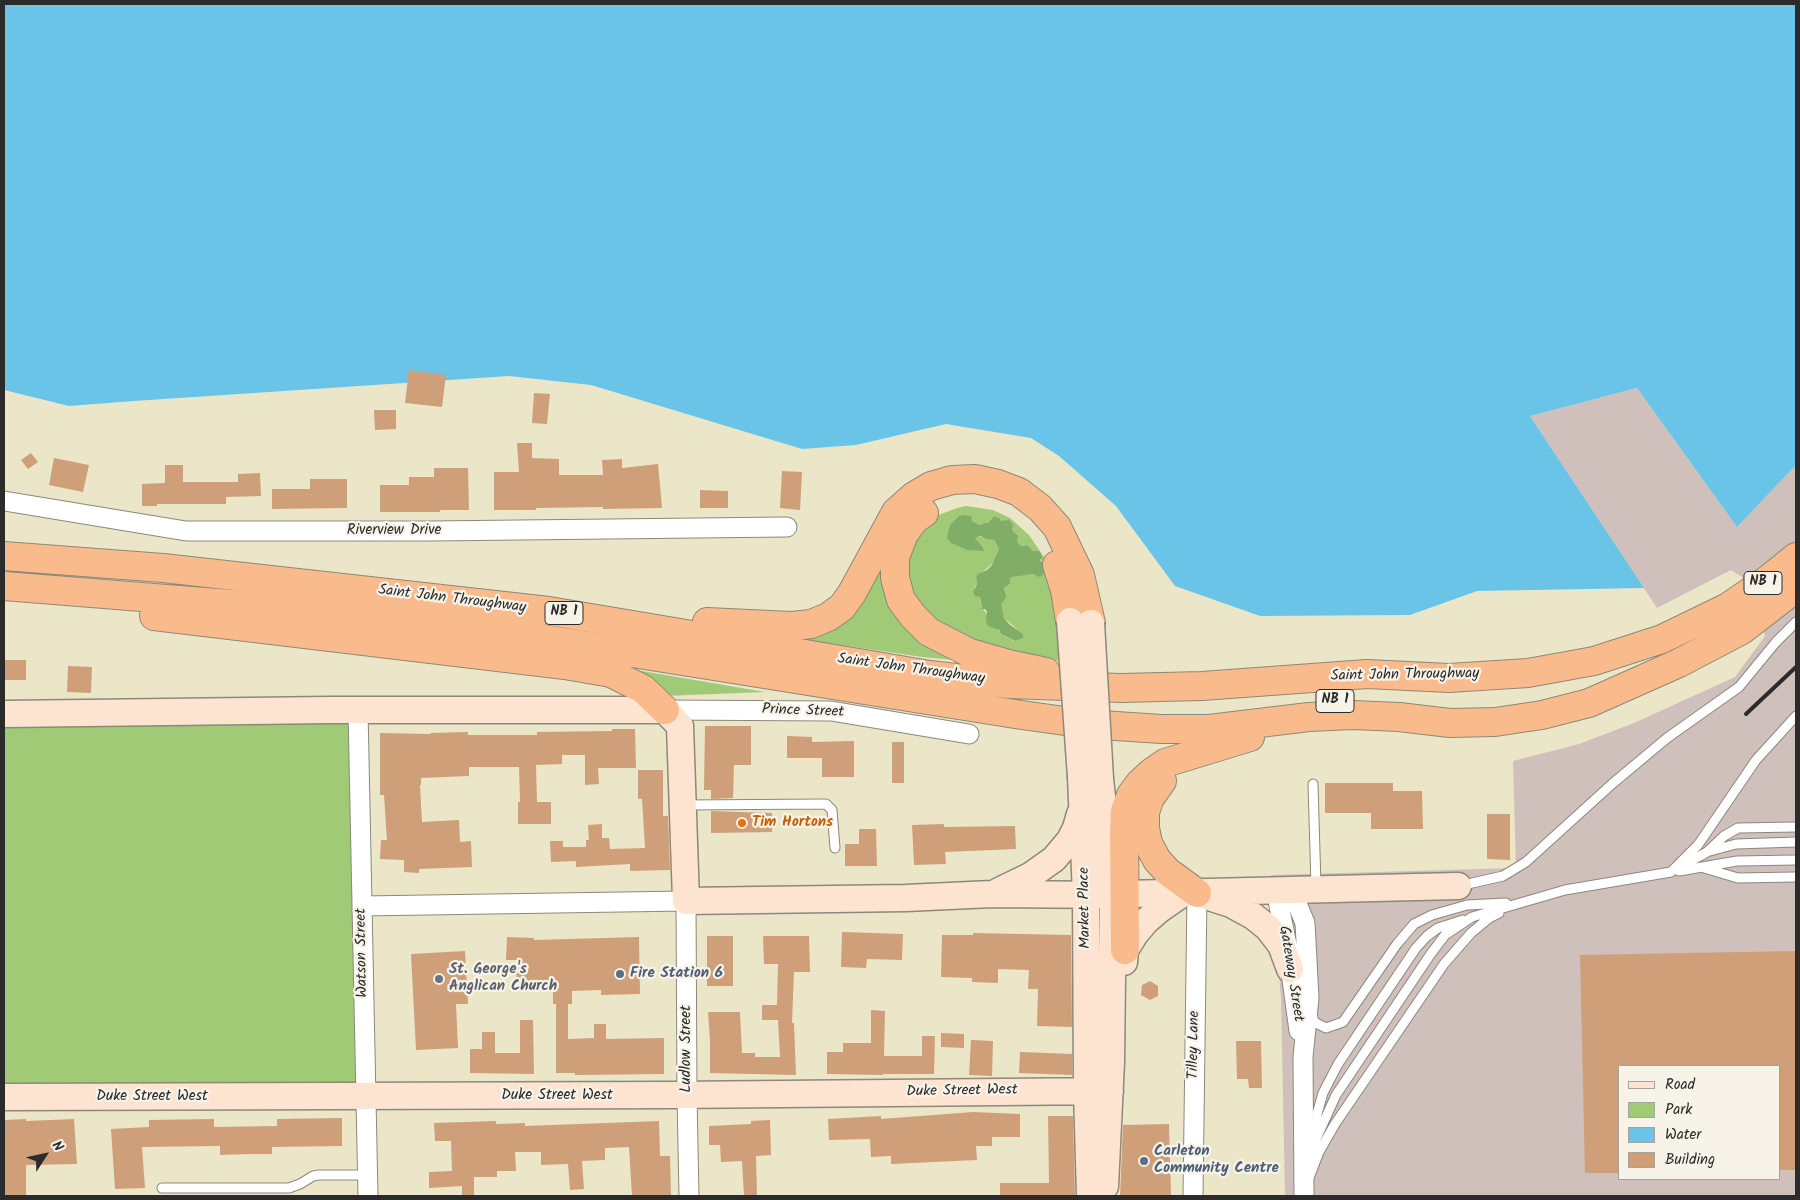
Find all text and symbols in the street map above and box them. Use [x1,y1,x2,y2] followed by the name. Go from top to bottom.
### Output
[347,522,441,540] street label: Riverview Drive
[1744,572,1782,594] road number: NB 1
[377,582,527,618] street label: Saint John Throughway
[545,602,583,624] road number: NB 1
[836,651,986,689] street label: Saint John Throughway
[1331,666,1479,686] street label: Saint John Throughway
[1316,689,1354,712] road number: NB 1
[762,702,844,722] street label: Prince Street
[752,814,833,832] place label: Tim Hortons
[736,817,748,829] marker: Tim Hortons
[1076,867,1096,949] street label: Market Place
[353,908,373,998] street label: Watson Street
[1274,925,1306,1023] street label: Gateway Street
[449,961,557,996] place label: St. George's Anglican Church
[630,965,723,983] place label: Fire Station 6
[614,968,626,980] marker: Fire Station 6
[433,973,445,985] marker: St. George's Anglican Church
[678,1005,696,1093] street label: Ludlow Street
[1185,1010,1205,1080] street label: Tilley Lane
[1618,1065,1780,1180] legend
[1665,1073,1695,1097] text: Road
[906,1082,1018,1102] street label: Duke Street West
[501,1087,613,1105] street label: Duke Street West
[96,1088,208,1106] street label: Duke Street West
[1665,1098,1692,1122] text: Park
[1665,1123,1701,1147] text: Water
[20,1130,70,1180] north arrow
[46,1136,69,1156] text: N
[1154,1143,1279,1178] place label: Carleton Community Centre
[1665,1148,1715,1172] text: Building
[1138,1155,1150,1167] marker: Carleton Community Centre

